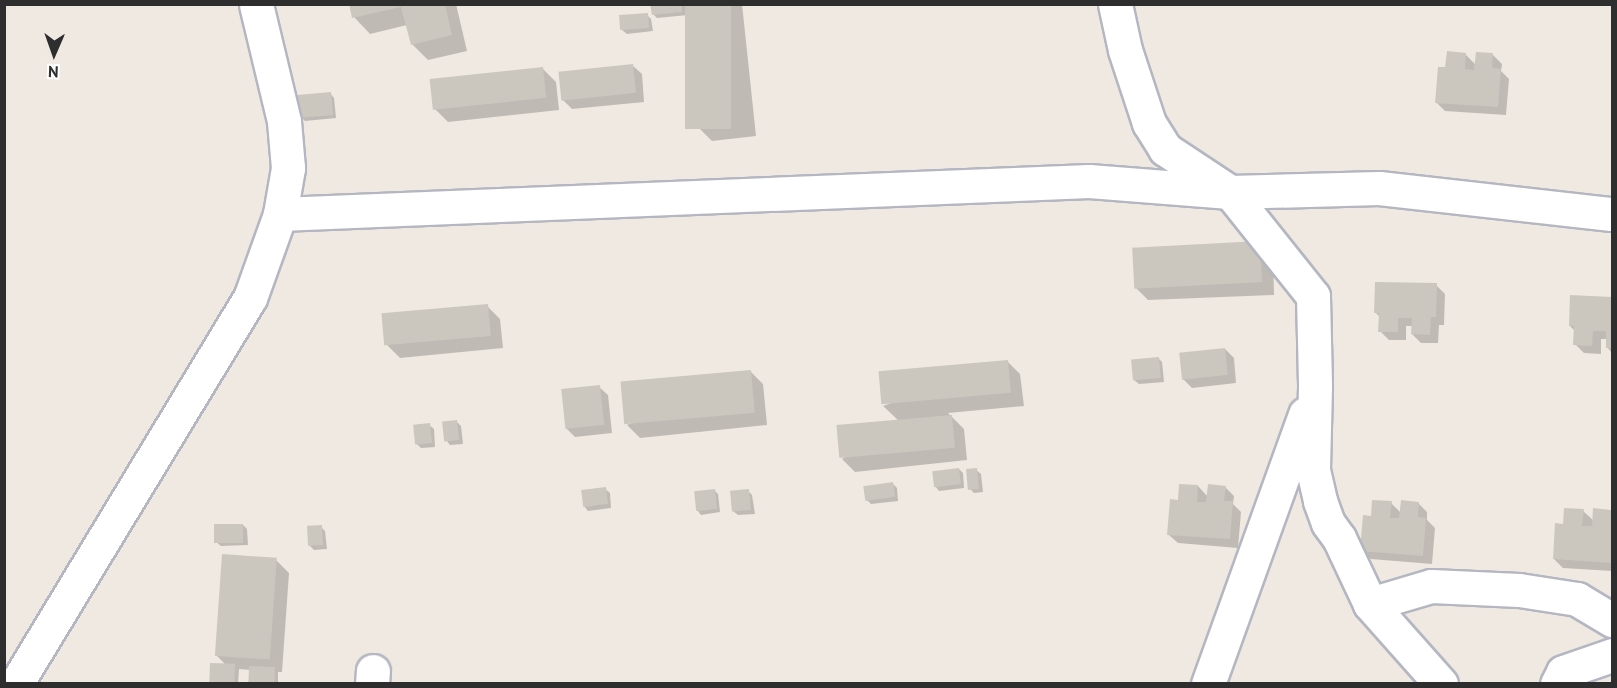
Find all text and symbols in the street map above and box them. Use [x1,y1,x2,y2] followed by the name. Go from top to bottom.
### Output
[24,24,84,84] north arrow
[48,62,59,82] text: N

